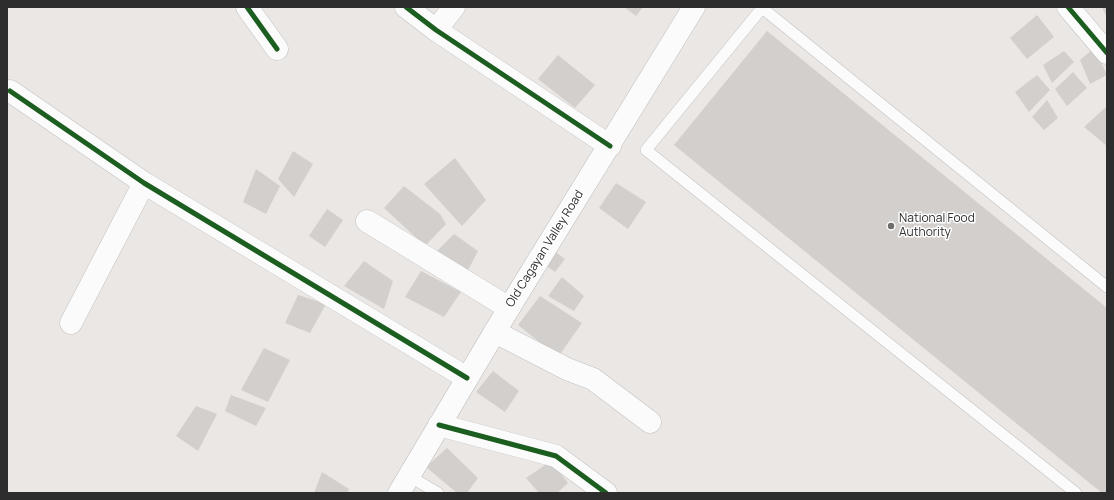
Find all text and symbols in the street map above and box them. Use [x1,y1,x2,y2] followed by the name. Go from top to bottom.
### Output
[503,188,587,310] street label: Old Cagayan Valley Road
[899,212,975,240] place label: National Food Authority
[886,221,896,231] marker: National Food Authority

